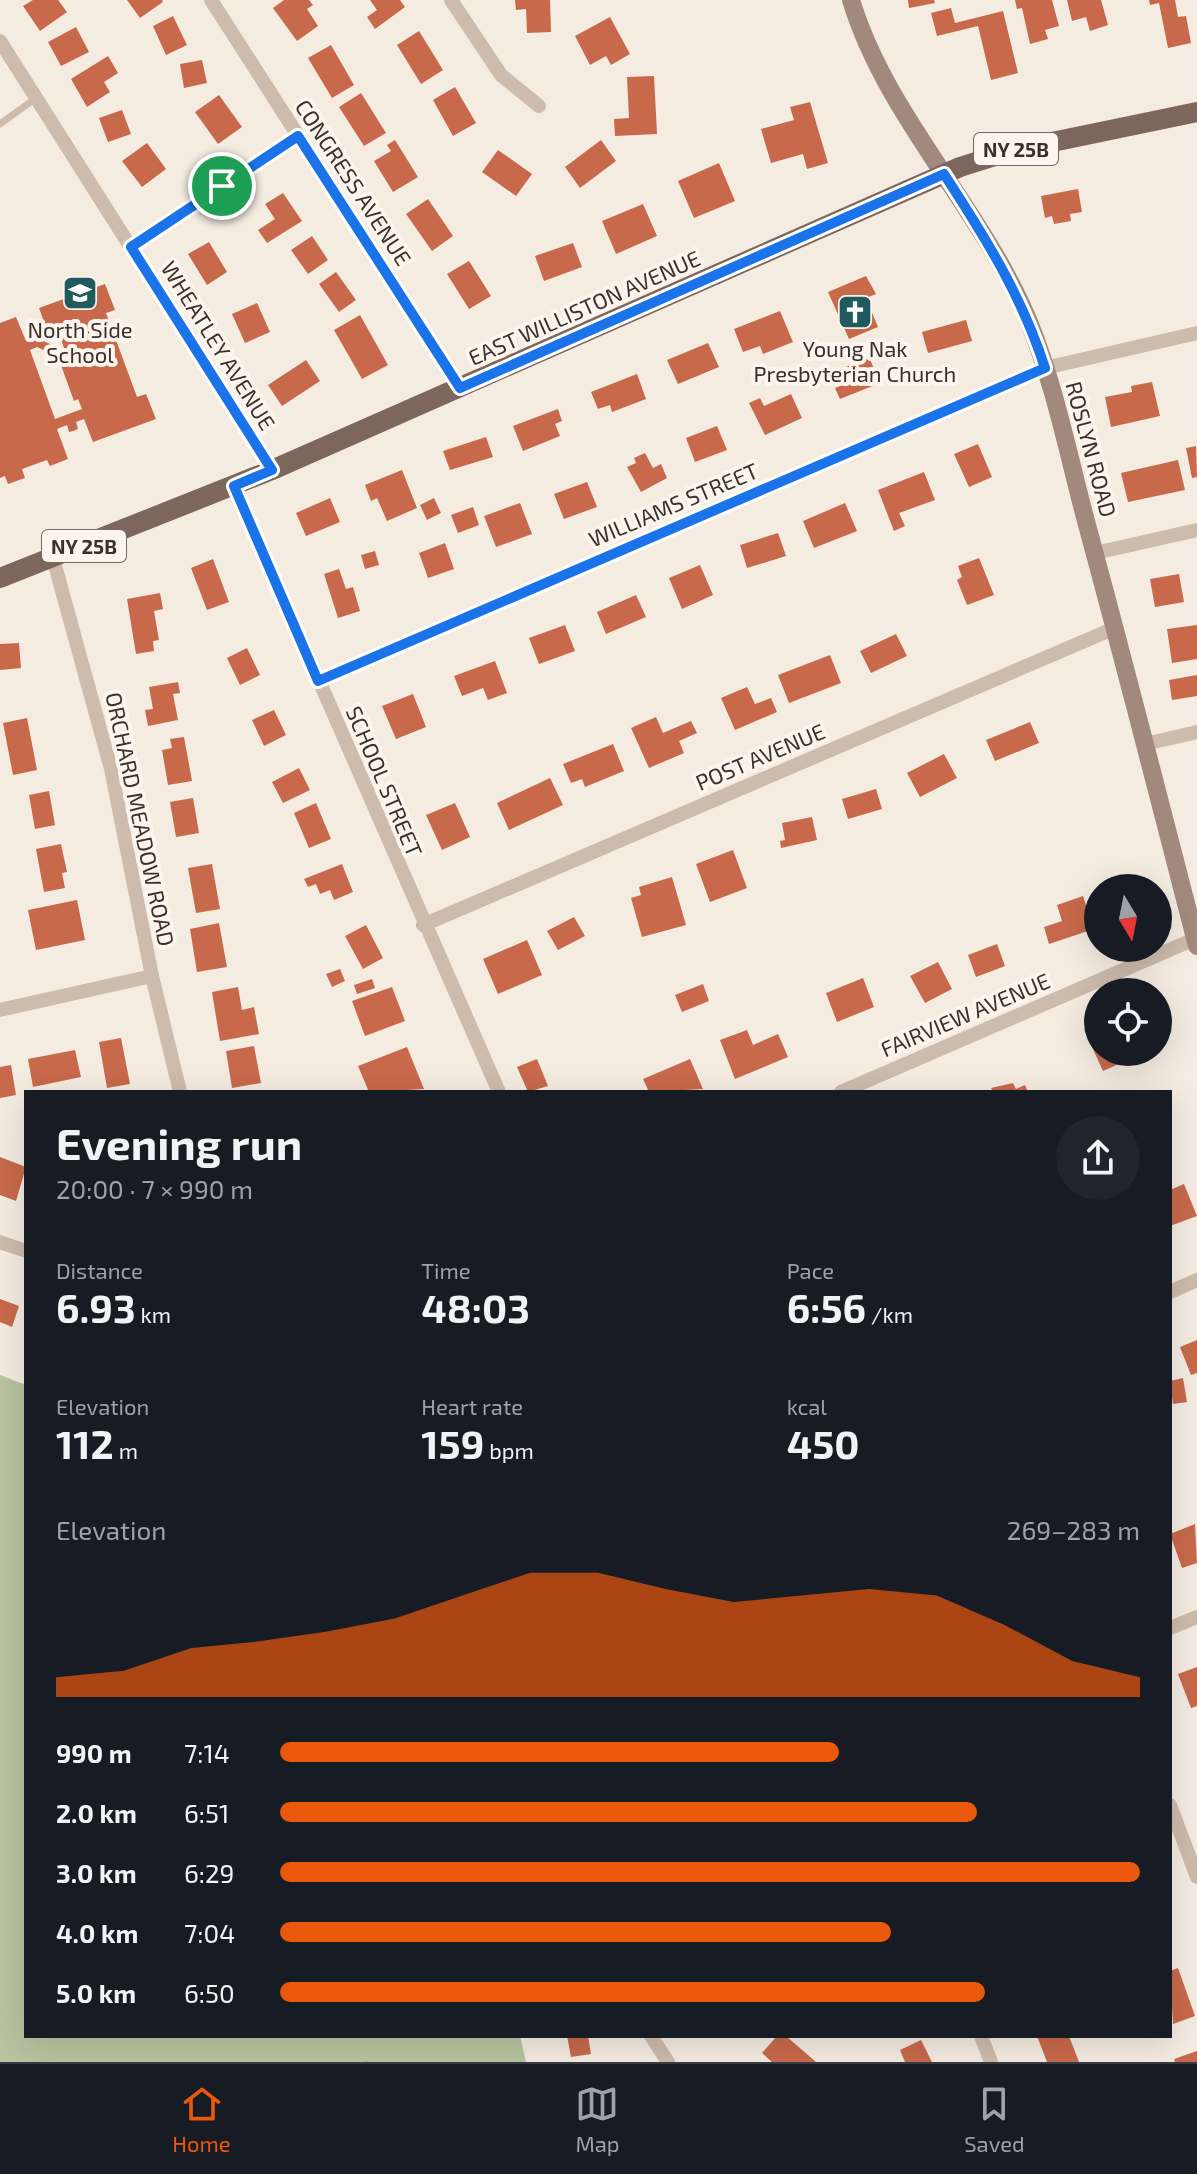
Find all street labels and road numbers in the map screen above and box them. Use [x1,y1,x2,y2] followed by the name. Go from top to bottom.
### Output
[291,94,417,270] street label: CONGRESS AVENUE
[974,133,1058,165] road number: NY 25B
[464,244,704,370] street label: EAST WILLISTON AVENUE
[157,256,281,434] street label: WHEATLEY AVENUE
[1061,378,1123,520] street label: ROSLYN ROAD
[584,457,762,551] street label: WILLIAMS STREET
[42,530,126,562] road number: NY 25B
[101,690,181,948] street label: ORCHARD MEADOW ROAD
[342,702,428,860] street label: SCHOOL STREET
[691,717,829,795] street label: POST AVENUE
[877,967,1053,1061] street label: FAIRVIEW AVENUE

